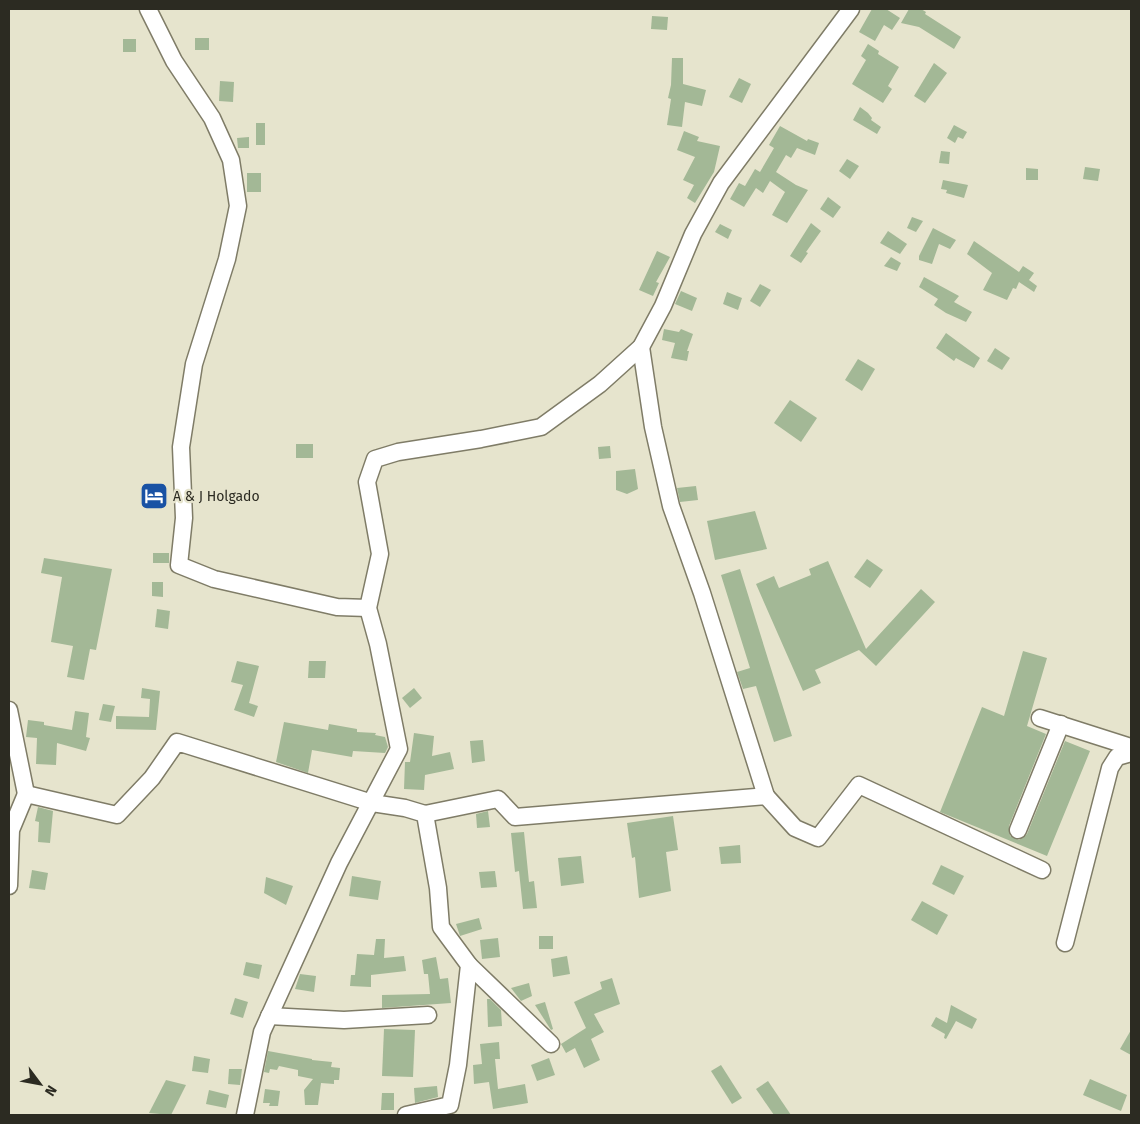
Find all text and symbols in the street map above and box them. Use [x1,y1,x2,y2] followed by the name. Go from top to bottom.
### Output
[139,481,169,511] hotel icon: A & J Holgado
[173,488,260,505] place label: A & J Holgado
[15,1059,65,1109] north arrow
[41,1082,60,1099] text: N

